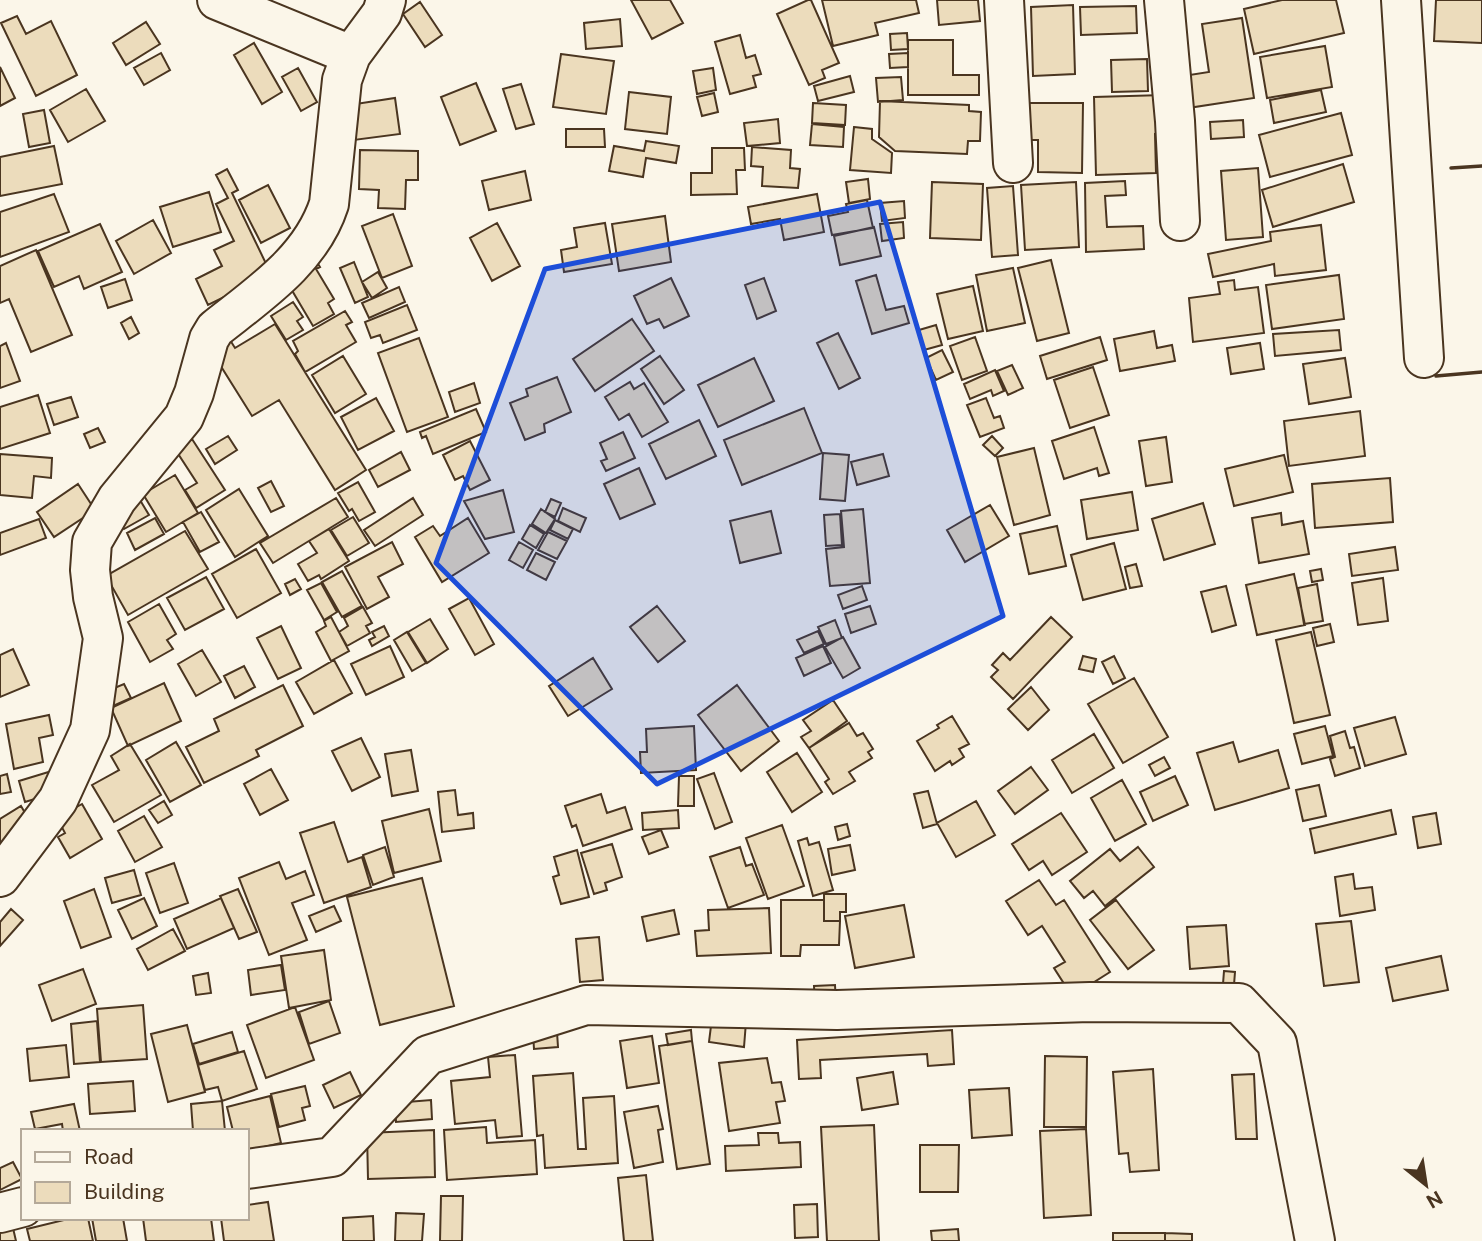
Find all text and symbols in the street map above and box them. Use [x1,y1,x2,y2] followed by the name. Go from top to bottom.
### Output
[21,1129,248,1220] legend
[84,1144,134,1169] text: Road
[1391,1150,1461,1220] north arrow
[84,1179,165,1204] text: Building
[1423,1186,1446,1213] text: N

